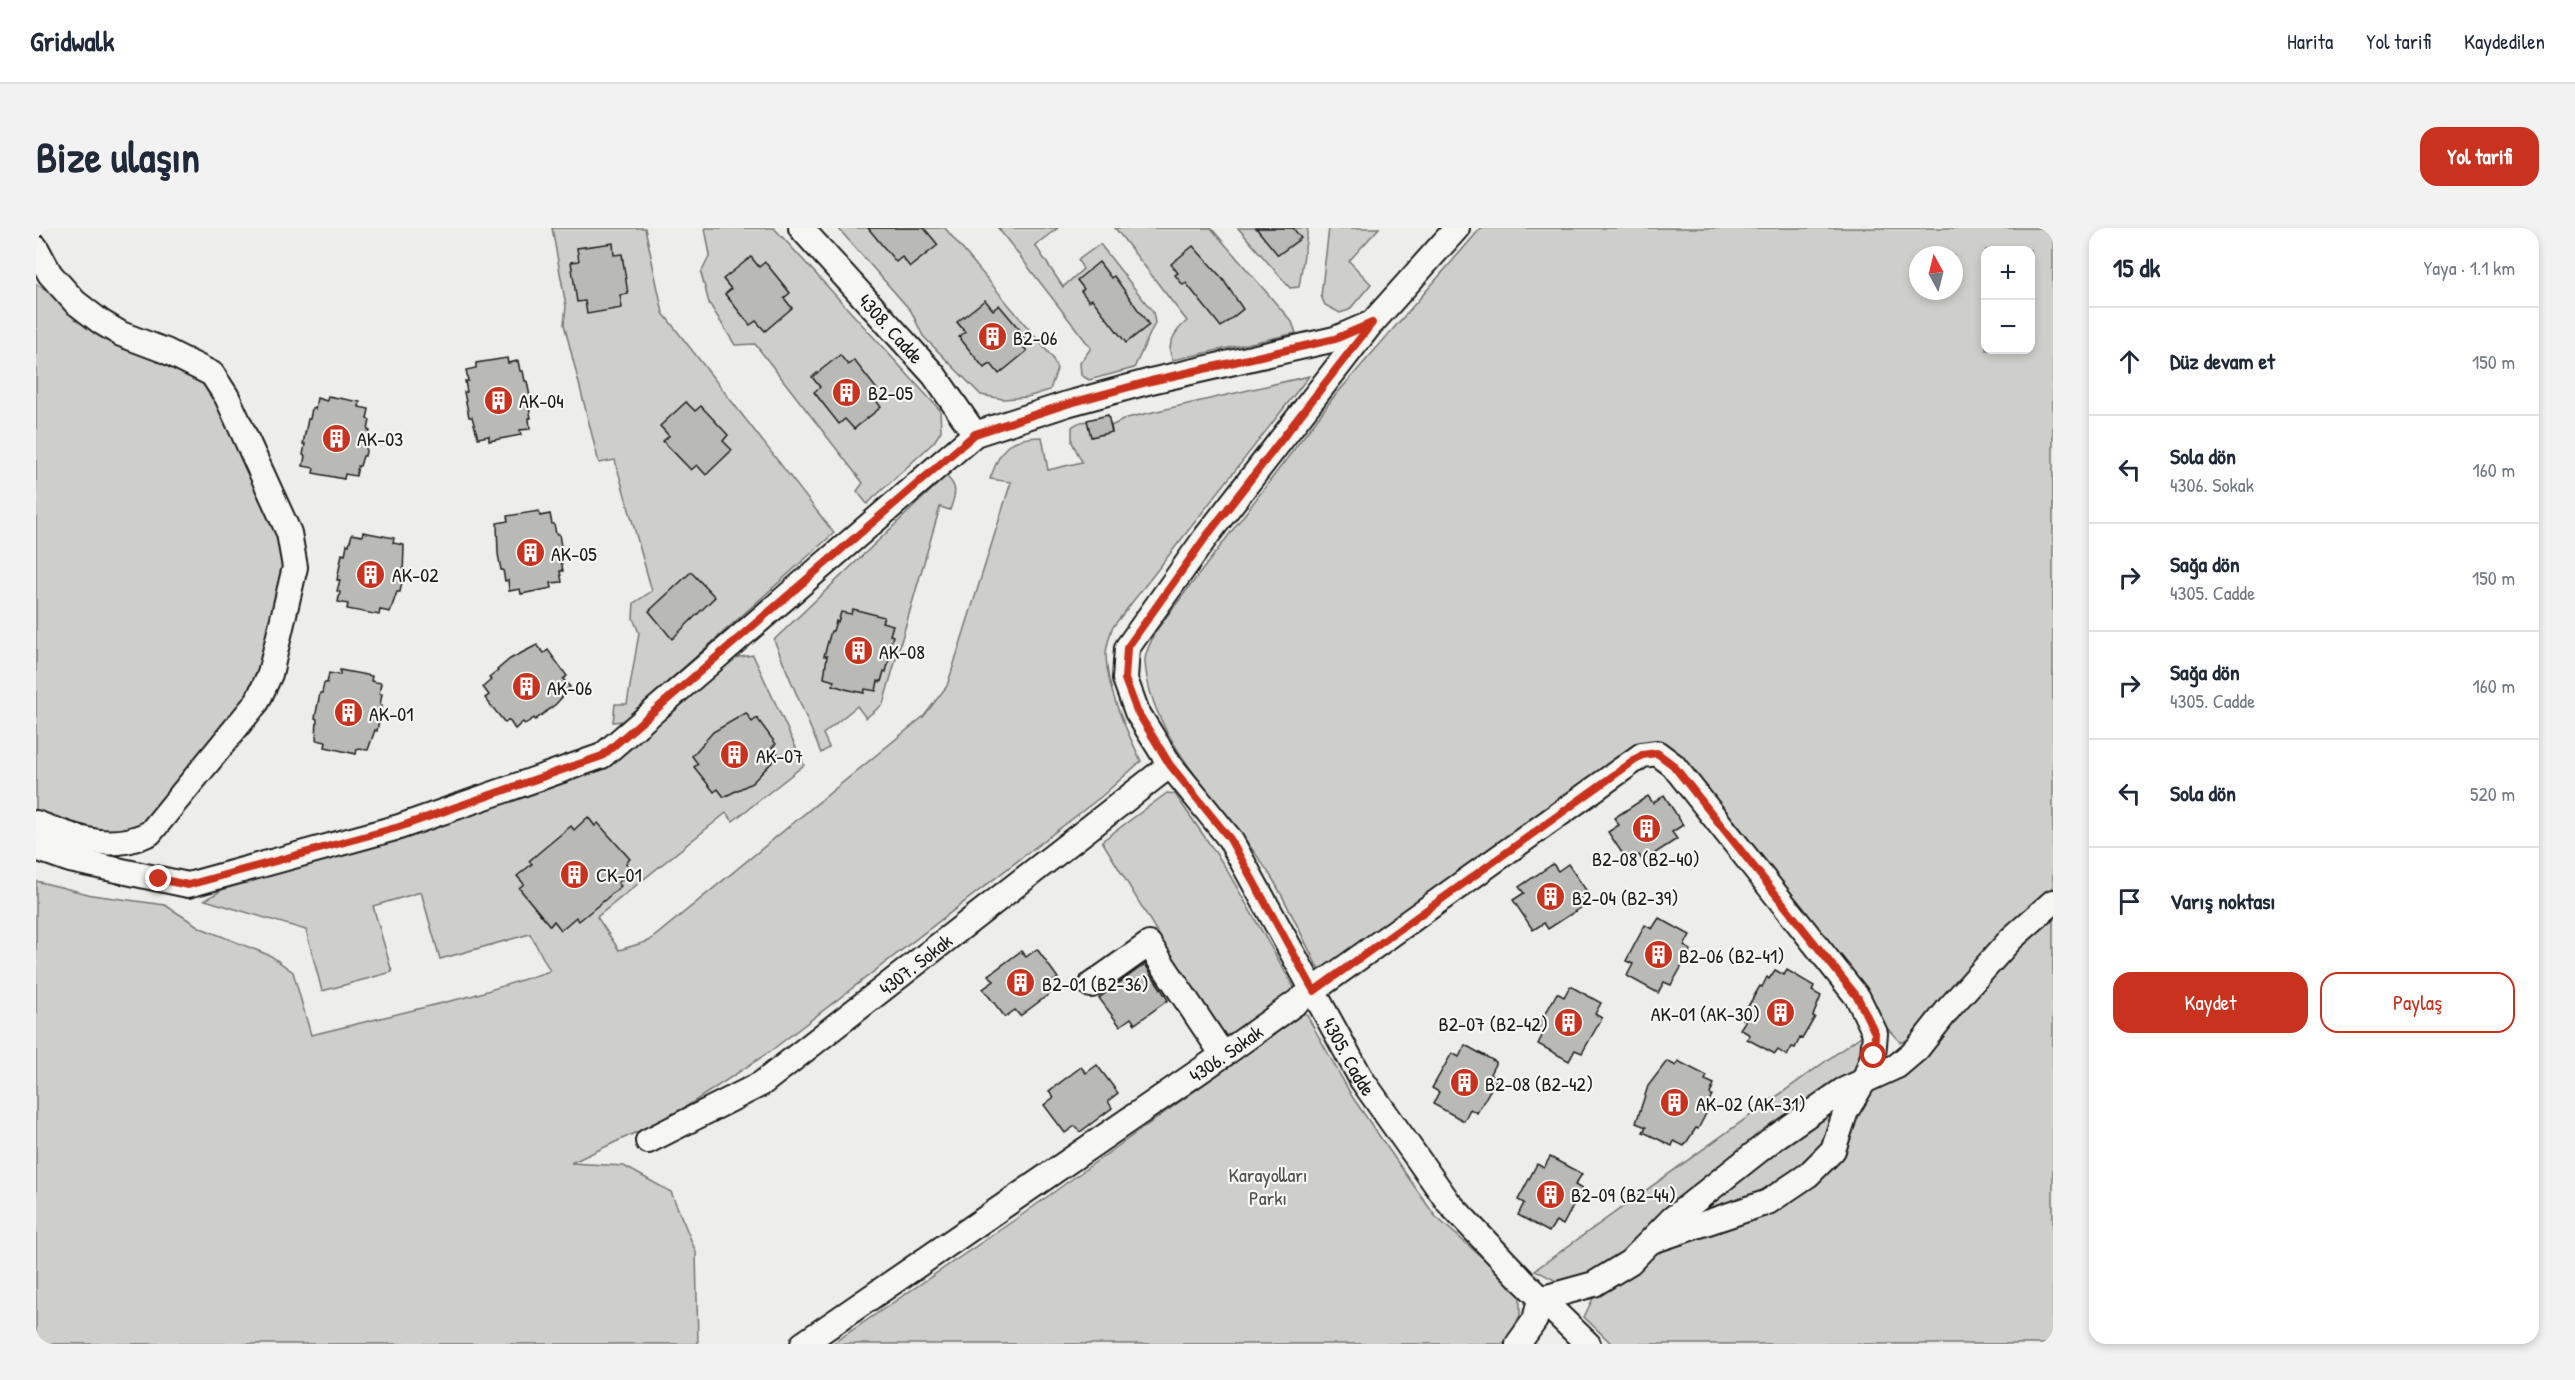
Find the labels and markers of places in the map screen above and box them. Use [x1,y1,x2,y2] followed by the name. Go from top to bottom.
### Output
[976,321,1008,353] building icon: B2-06
[1013,324,1058,351] place label: B2-06
[831,376,863,408] building icon: B2-05
[868,379,914,406] place label: B2-05
[482,384,514,416] building icon: AK-04
[519,387,564,414] place label: AK-04
[320,422,352,454] building icon: AK-03
[357,425,403,452] place label: AK-03
[514,537,546,569] building icon: AK-05
[551,540,597,567] place label: AK-05
[355,558,387,590] building icon: AK-02
[392,561,439,588] place label: AK-02
[842,635,874,667] building icon: AK-08
[879,638,925,665] place label: AK-08
[510,671,542,703] building icon: AK-06
[547,674,592,701] place label: AK-06
[332,697,364,729] building icon: AK-01
[369,700,414,727] place label: AK-01
[719,739,751,771] building icon: AK-07
[756,742,803,769] place label: AK-07
[1630,812,1662,844] building icon: B2-08 (B2-40)
[1592,845,1700,872] place label: B2-08 (B2-40)
[559,858,591,890] building icon: CK-01
[596,861,642,888] place label: CK-01
[1535,881,1567,913] building icon: B2-04 (B2-39)
[1572,884,1678,911] place label: B2-04 (B2-39)
[1642,939,1674,971] building icon: B2-06 (B2-41)
[1679,942,1784,969] place label: B2-06 (B2-41)
[1005,967,1037,999] building icon: B2-01 (B2-36)
[1042,970,1149,997] place label: B2-01 (B2-36)
[1765,997,1797,1029] building icon: AK-01 (AK-30)
[1651,1000,1760,1027] place label: AK-01 (AK-30)
[1553,1007,1585,1039] building icon: B2-07 (B2-42)
[1439,1010,1548,1037] place label: B2-07 (B2-42)
[1448,1067,1480,1099] building icon: B2-08 (B2-42)
[1485,1070,1593,1097] place label: B2-08 (B2-42)
[1659,1087,1691,1119] building icon: AK-02 (AK-31)
[1696,1090,1806,1117] place label: AK-02 (AK-31)
[1534,1178,1566,1210] building icon: B2-09 (B2-44)
[1571,1181,1676,1208] place label: B2-09 (B2-44)

